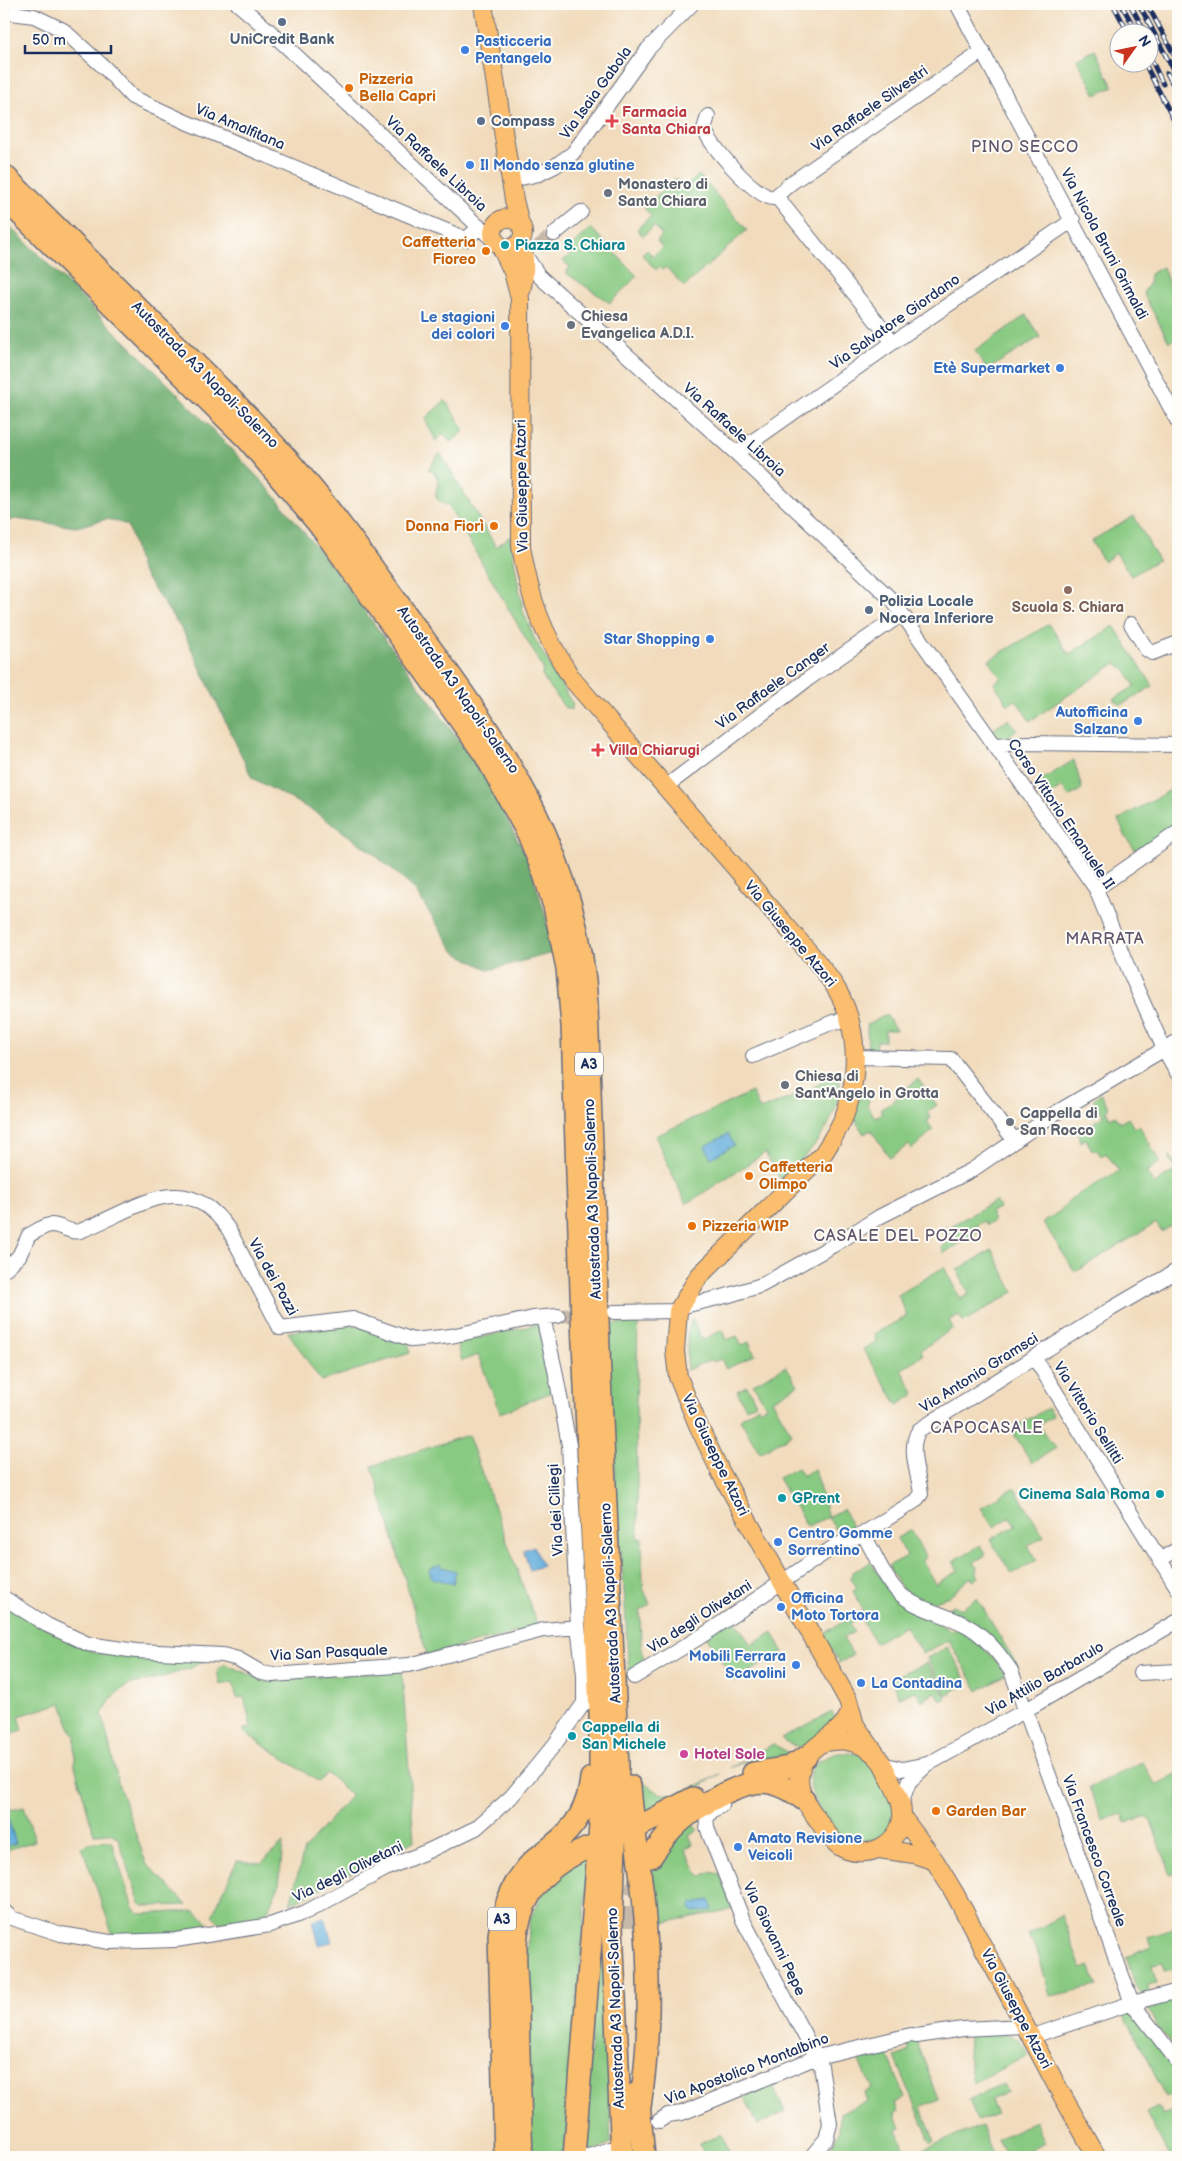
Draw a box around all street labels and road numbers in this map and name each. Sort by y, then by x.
street label: Via Isaia Gabola [556,43,636,143]
street label: Via Raffaele Silvestri [808,62,932,156]
street label: Via Amalfitana [192,100,288,154]
street label: Via Raffaele Libroia [381,112,491,216]
street label: Via Nicola Bruni Grimaldi [1056,165,1152,323]
street label: Via Salvatore Giordano [826,270,964,374]
street label: Autostrada A3 Napoli-Salerno [127,297,283,453]
street label: Via Raffaele Libroia [679,379,789,481]
street label: Via Giuseppe Atzori [511,419,533,553]
street label: Autostrada A3 Napoli-Salerno [393,602,523,778]
street label: Via Raffaele Canger [712,638,834,734]
street label: Corso Vittorio Emanuele II [1003,735,1119,893]
street label: Via Giuseppe Atzori [740,877,840,991]
road number: A3 [575,1052,603,1076]
street label: Autostrada A3 Napoli-Salerno [580,1098,606,1300]
street label: Via dei Pozzi [244,1235,302,1319]
street label: Via Antonio Gramsci [916,1329,1042,1417]
street label: Via Vittorio Sellitti [1049,1358,1127,1468]
street label: Via Giuseppe Atzori [677,1391,753,1519]
street label: Via dei Ciliegi [544,1463,568,1557]
street label: Autostrada A3 Napoli-Salerno [596,1502,626,1704]
street label: Via degli Olivetani [644,1576,756,1658]
street label: Via Attilio Barbarulo [983,1637,1107,1721]
street label: Via San Pasquale [270,1640,388,1666]
street label: Via Francesco Correale [1058,1772,1130,1930]
street label: Via degli Olivetani [290,1837,406,1907]
street label: Via Giovanni Pepe [738,1879,810,1999]
street label: Autostrada A3 Napoli-Salerno [603,1907,629,2109]
road number: A3 [488,1908,516,1930]
street label: Via Giuseppe Atzori [976,1946,1056,2072]
street label: Via Apostolico Montalbino [662,2029,832,2109]

